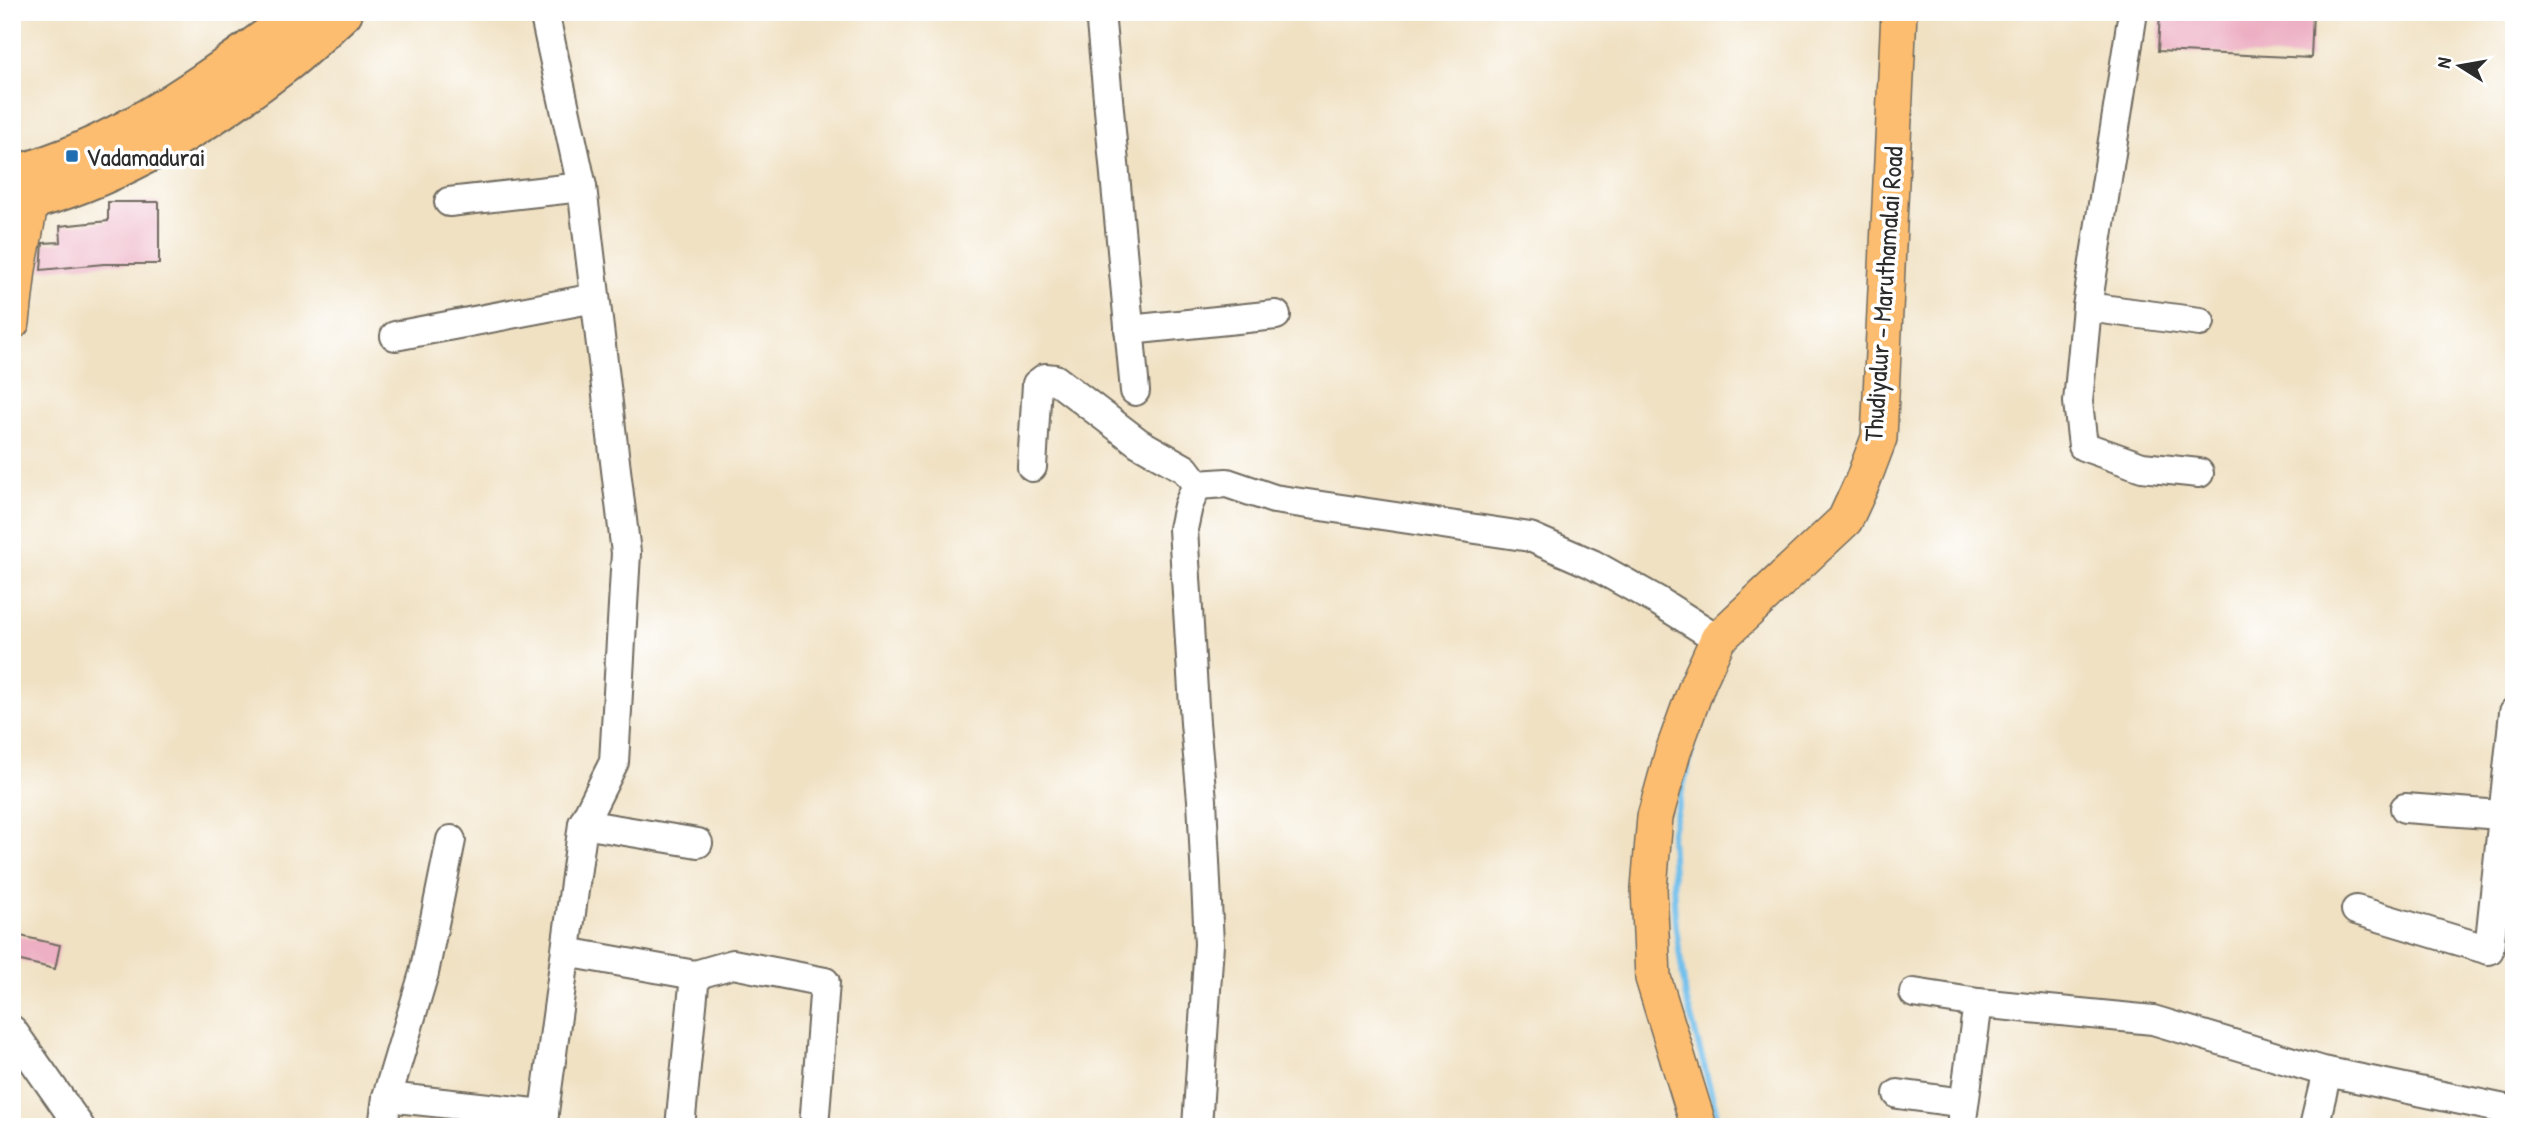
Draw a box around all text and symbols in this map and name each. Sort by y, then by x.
north arrow [2424,32,2494,102]
text: N [2430,55,2457,70]
place label: Vadamadurai [86,139,206,174]
street label: Thudiyalur - Maruthamalai Road [1855,145,1911,443]
marker: Vadamadurai [64,148,80,164]

